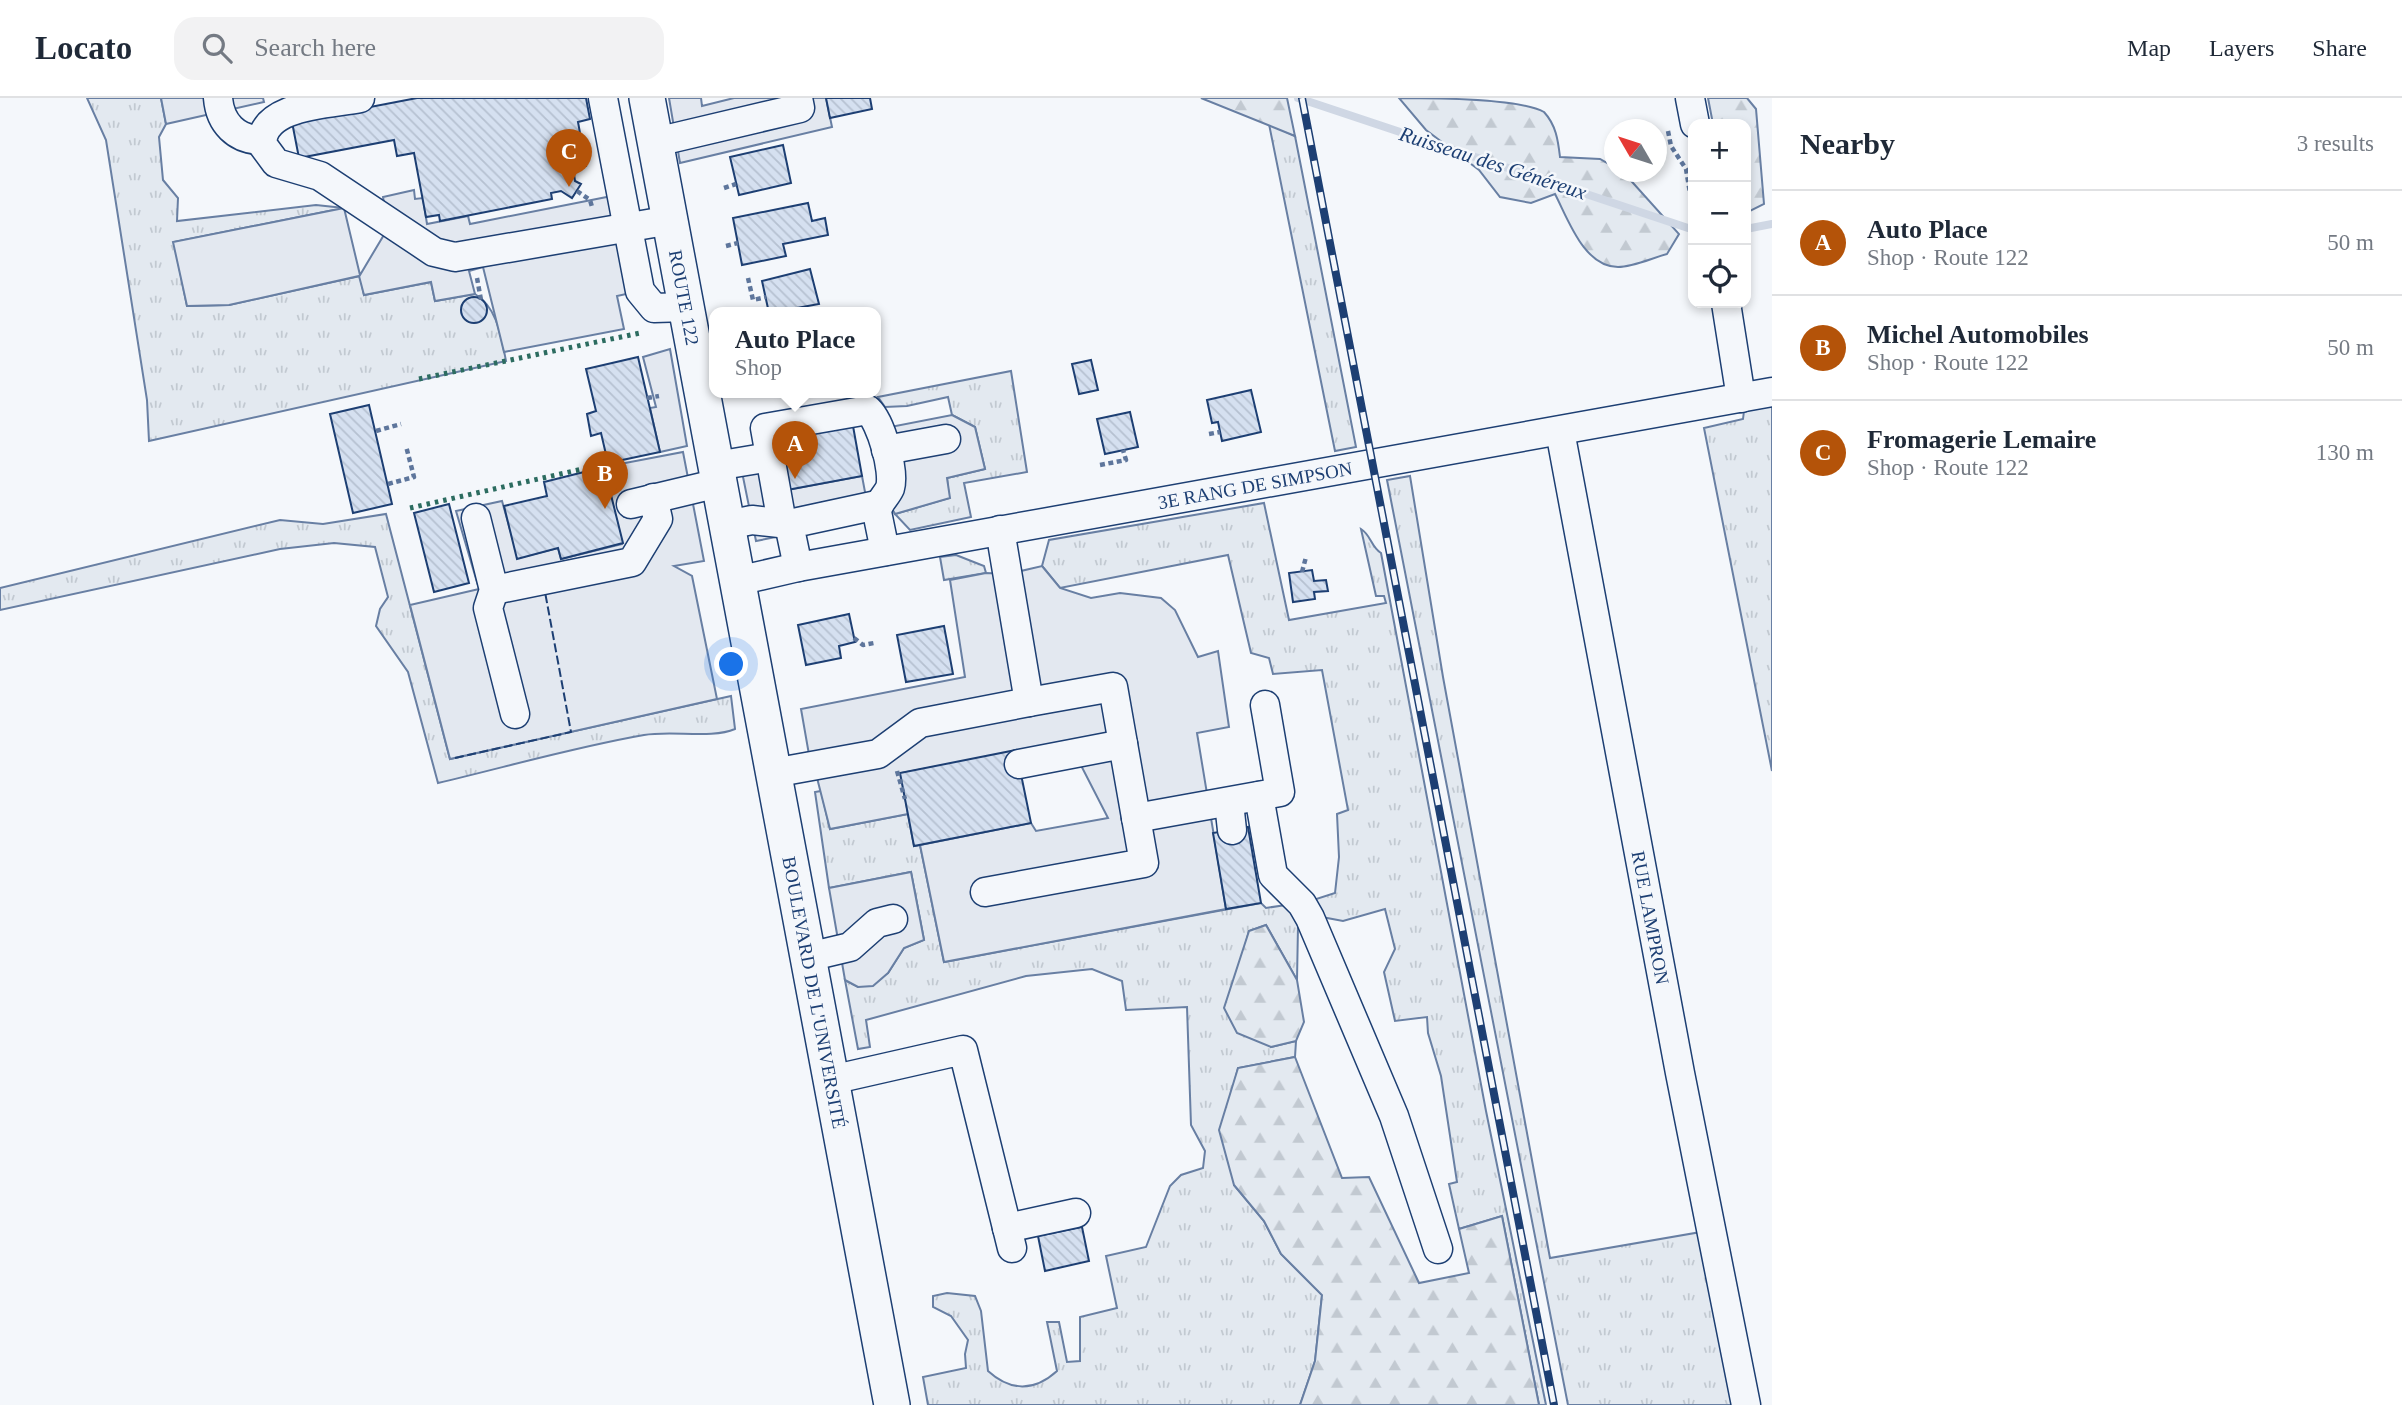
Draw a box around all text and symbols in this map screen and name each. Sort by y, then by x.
search box [174,17,664,80]
icon: search [198,29,236,67]
text: Locato [35,30,132,66]
text: Search here [254,33,376,62]
text: Map [2127,35,2171,61]
text: Layers [2209,35,2274,61]
text: Share [2312,35,2367,61]
north arrow [1604,119,1667,182]
map controls [1688,119,1751,308]
button: + [1688,119,1751,182]
water label: Ruisseau des Généreux [1396,121,1590,205]
text: Nearby [1800,127,1895,160]
pin: C [546,129,592,187]
text: 3 results [2297,131,2374,156]
button: − [1688,182,1751,245]
text: Auto Place [1867,215,1988,244]
text: A [1815,230,1831,255]
text: 50 m [2327,230,2374,255]
button: locate [1688,245,1751,308]
text: Shop · Route 122 [1867,245,2029,270]
street label: ROUTE 122 [665,248,704,347]
popup [709,307,881,398]
text: Michel Automobiles [1867,320,2089,349]
text: Auto Place [735,325,855,354]
text: B [1815,335,1831,360]
text: 50 m [2327,335,2374,360]
text: Shop · Route 122 [1867,350,2029,375]
text: Shop [735,355,782,380]
pin: A [772,421,818,479]
text: Fromagerie Lemaire [1867,425,2096,454]
text: C [1815,440,1831,465]
text: 130 m [2316,440,2374,465]
pin: B [582,451,628,509]
text: Shop · Route 122 [1867,455,2029,480]
street label: 3E RANG DE SIMPSON [1156,457,1354,513]
your location [714,647,748,681]
street label: RUE LAMPRON [1628,849,1674,986]
street label: BOULEVARD DE L'UNIVERSITÉ [779,855,850,1130]

